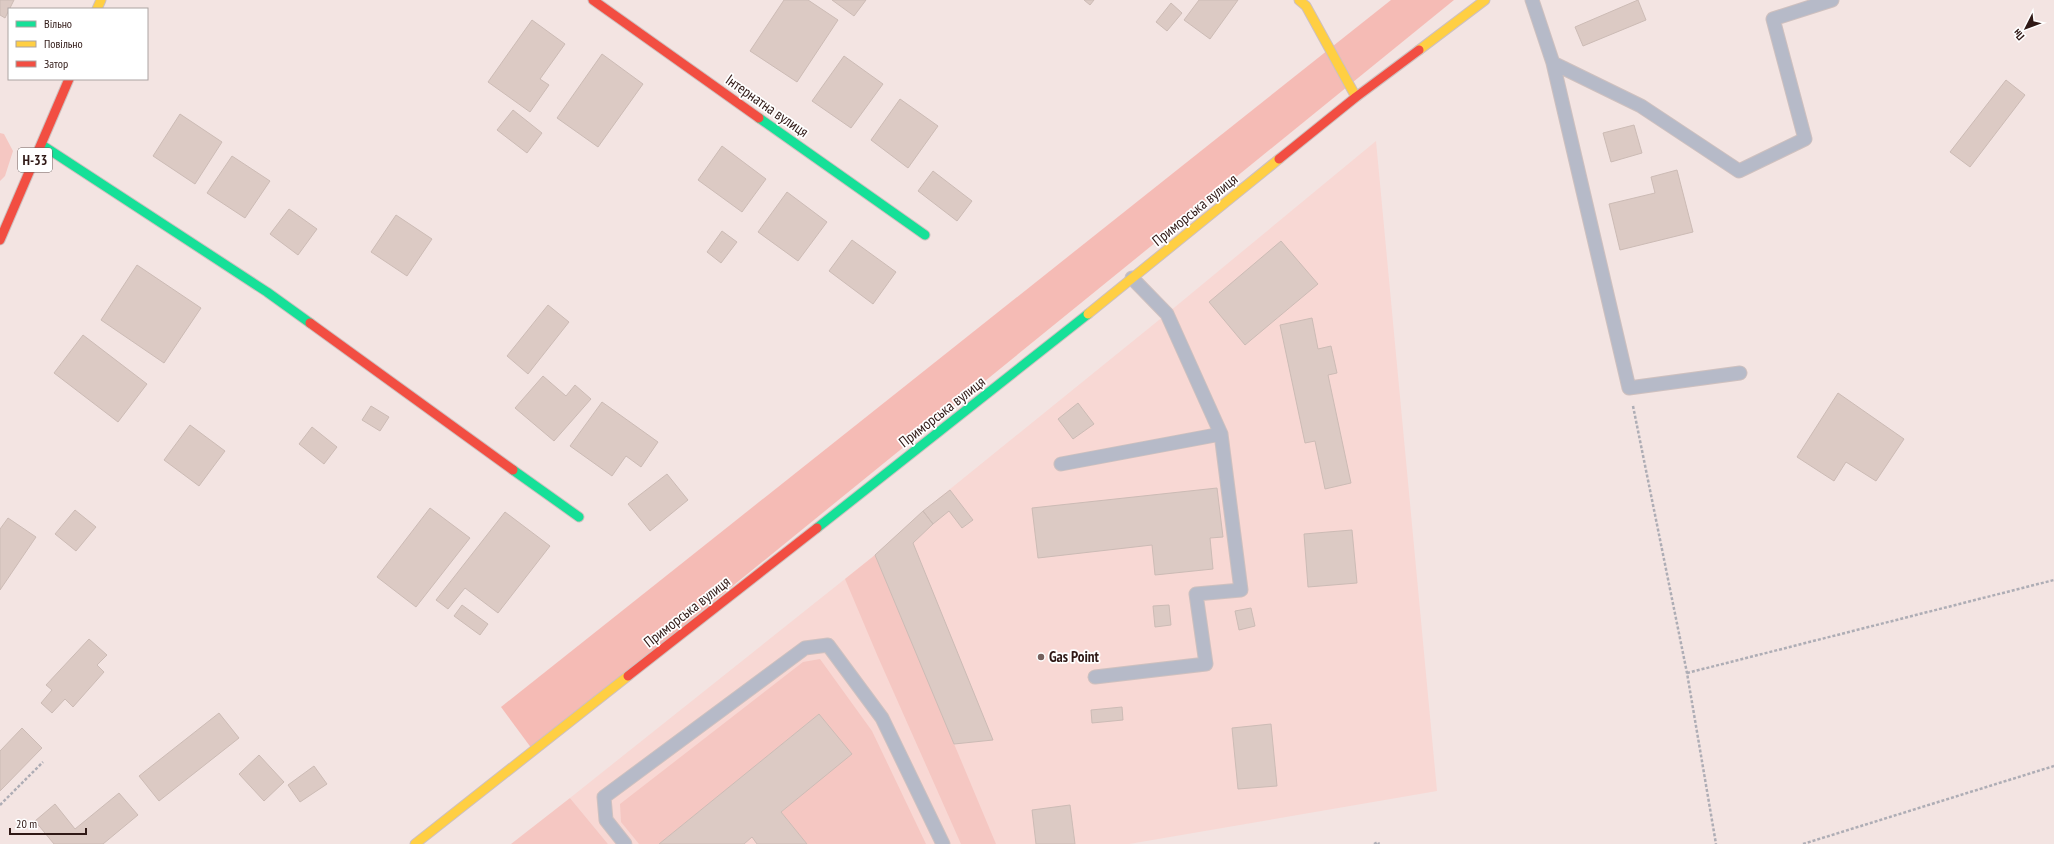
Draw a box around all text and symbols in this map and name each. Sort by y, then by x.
legend [8,8,148,80]
north arrow [2006,8,2046,48]
text: Вільно [44,16,72,31]
text: Пн [2010,26,2027,43]
text: Повільно [44,36,83,51]
text: Затор [44,56,68,71]
street label: Інтернатна вулиця [722,70,813,141]
road number: Н-33 [18,148,52,172]
street label: Приморська вулиця [1148,169,1241,250]
street label: Приморська вулиця [895,372,989,451]
street label: Приморська вулиця [640,572,734,651]
place label: Gas Point [1049,647,1100,666]
marker: Gas Point [1036,652,1046,662]
scale bar [10,810,86,836]
text: 20 m [16,816,37,831]

